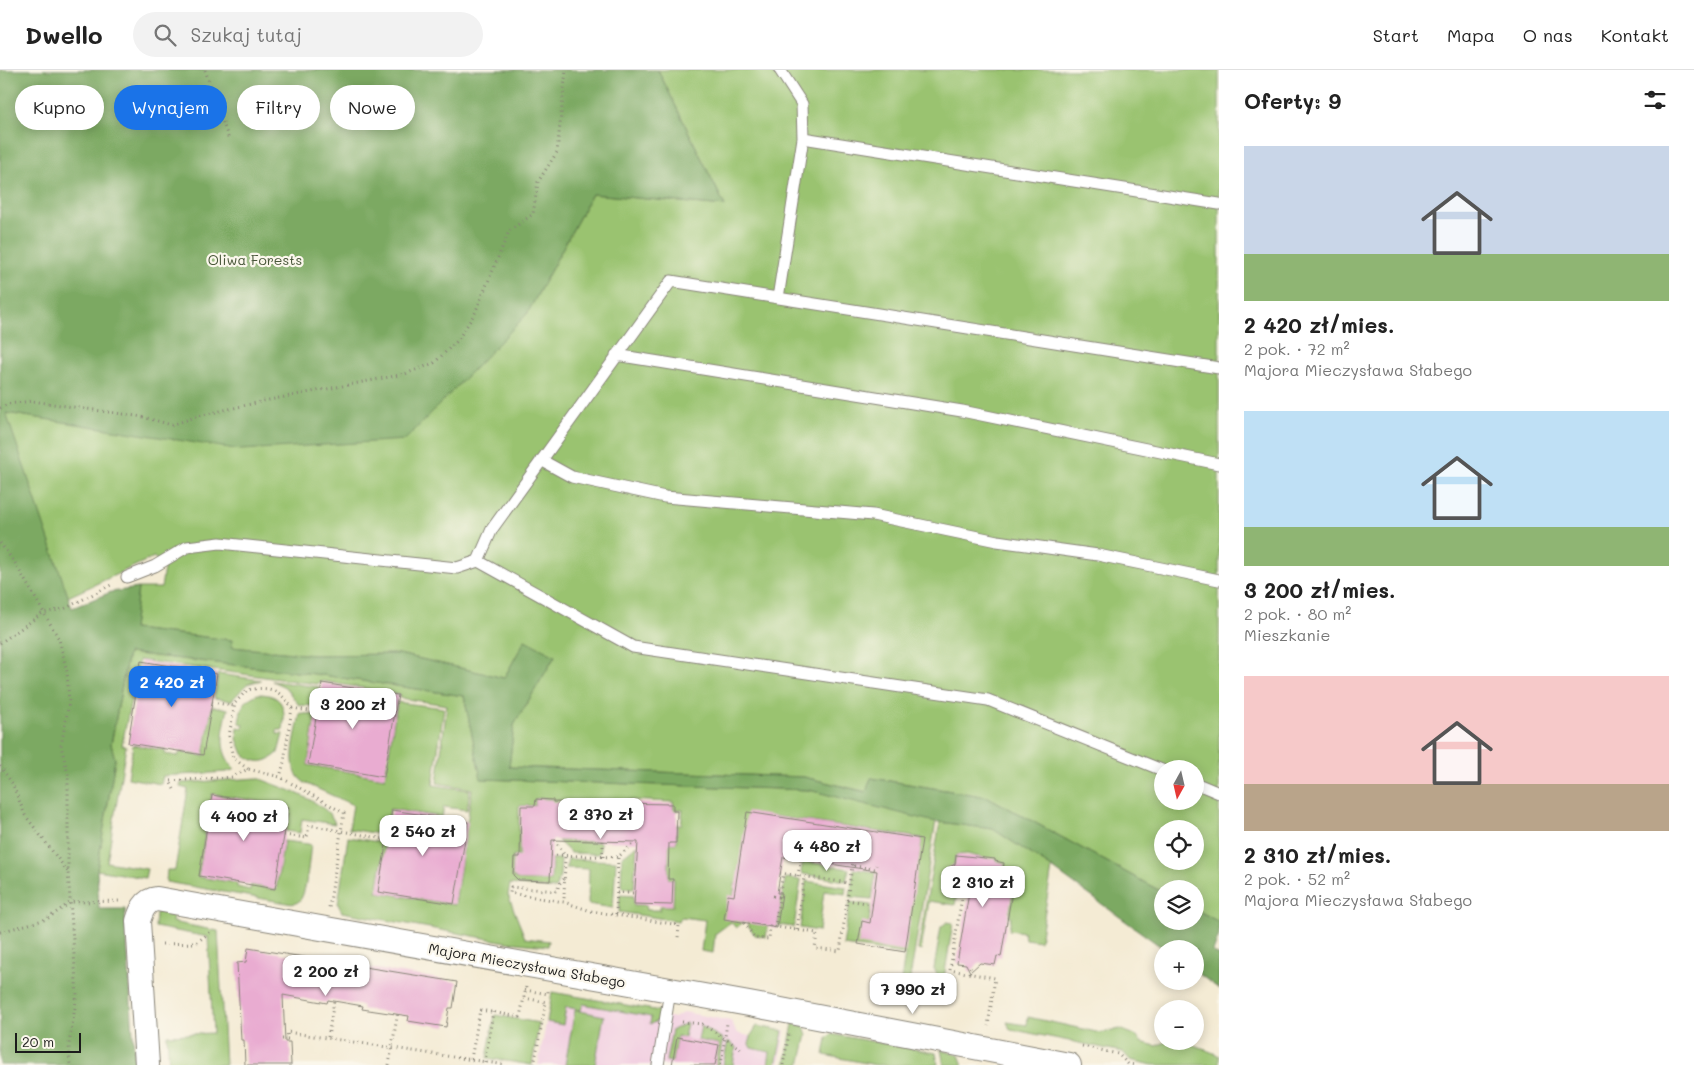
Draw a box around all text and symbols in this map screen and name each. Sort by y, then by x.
search box [133,12,483,57]
text: Dwello [25,19,103,50]
icon: search [151,21,179,49]
text: Szukaj tutaj [191,22,302,47]
text: Start [1373,23,1419,47]
text: Mapa [1447,23,1495,47]
text: O nas [1523,23,1573,47]
text: Kontakt [1601,23,1669,47]
chip: Kupno [15,85,104,130]
chip: Wynajem [114,85,227,130]
chip: Filtry [237,85,320,130]
chip: Nowe [330,85,415,130]
icon: filters [1641,86,1669,114]
text: Oferty: 9 [1244,87,1341,114]
icon: home [1412,178,1502,268]
park label: Oliwa Forests [208,250,302,269]
text: 2 420 zł/mies. [1244,311,1394,338]
text: 2 pok. · 72 m² [1244,338,1350,359]
text: Majora Mieczysława Słabego [1244,359,1472,380]
icon: home [1412,443,1502,533]
text: 3 200 zł/mies. [1244,576,1395,603]
text: 2 pok. · 80 m² [1244,603,1351,624]
text: Mieszkanie [1244,624,1330,645]
pin: 2 420 zł [120,666,224,708]
text: 2 420 zł [140,671,204,692]
pin: 3 200 zł [301,688,405,730]
text: 3 200 zł [320,693,386,714]
icon: home [1412,708,1502,798]
north arrow [1154,760,1204,810]
map controls [1154,760,1204,1050]
pin: 2 370 zł [549,798,653,840]
pin: 4 400 zł [192,800,296,842]
text: 2 370 zł [569,803,633,824]
text: 4 400 zł [210,805,278,826]
pin: 2 540 zł [371,814,475,857]
text: 2 540 zł [390,820,456,841]
button: locate [1154,820,1204,870]
pin: 4 480 zł [775,830,879,872]
text: 4 480 zł [794,835,860,856]
text: 2 310 zł/mies. [1244,841,1391,868]
pin: 2 310 zł [931,866,1035,908]
text: 2 pok. · 52 m² [1244,868,1350,889]
text: 2 310 zł [952,871,1014,892]
button: layers [1154,880,1204,930]
text: Majora Mieczysława Słabego [1244,889,1472,910]
street label: Majora Mieczysława Słabego [427,938,627,992]
button: + [1154,940,1204,990]
pin: 2 200 zł [274,954,378,997]
text: 2 200 zł [294,960,358,981]
pin: 7 990 zł [861,972,965,1015]
text: 7 990 zł [881,978,945,999]
button: − [1154,1000,1204,1050]
scale bar [15,1030,81,1053]
text: 20 m [22,1032,54,1051]

